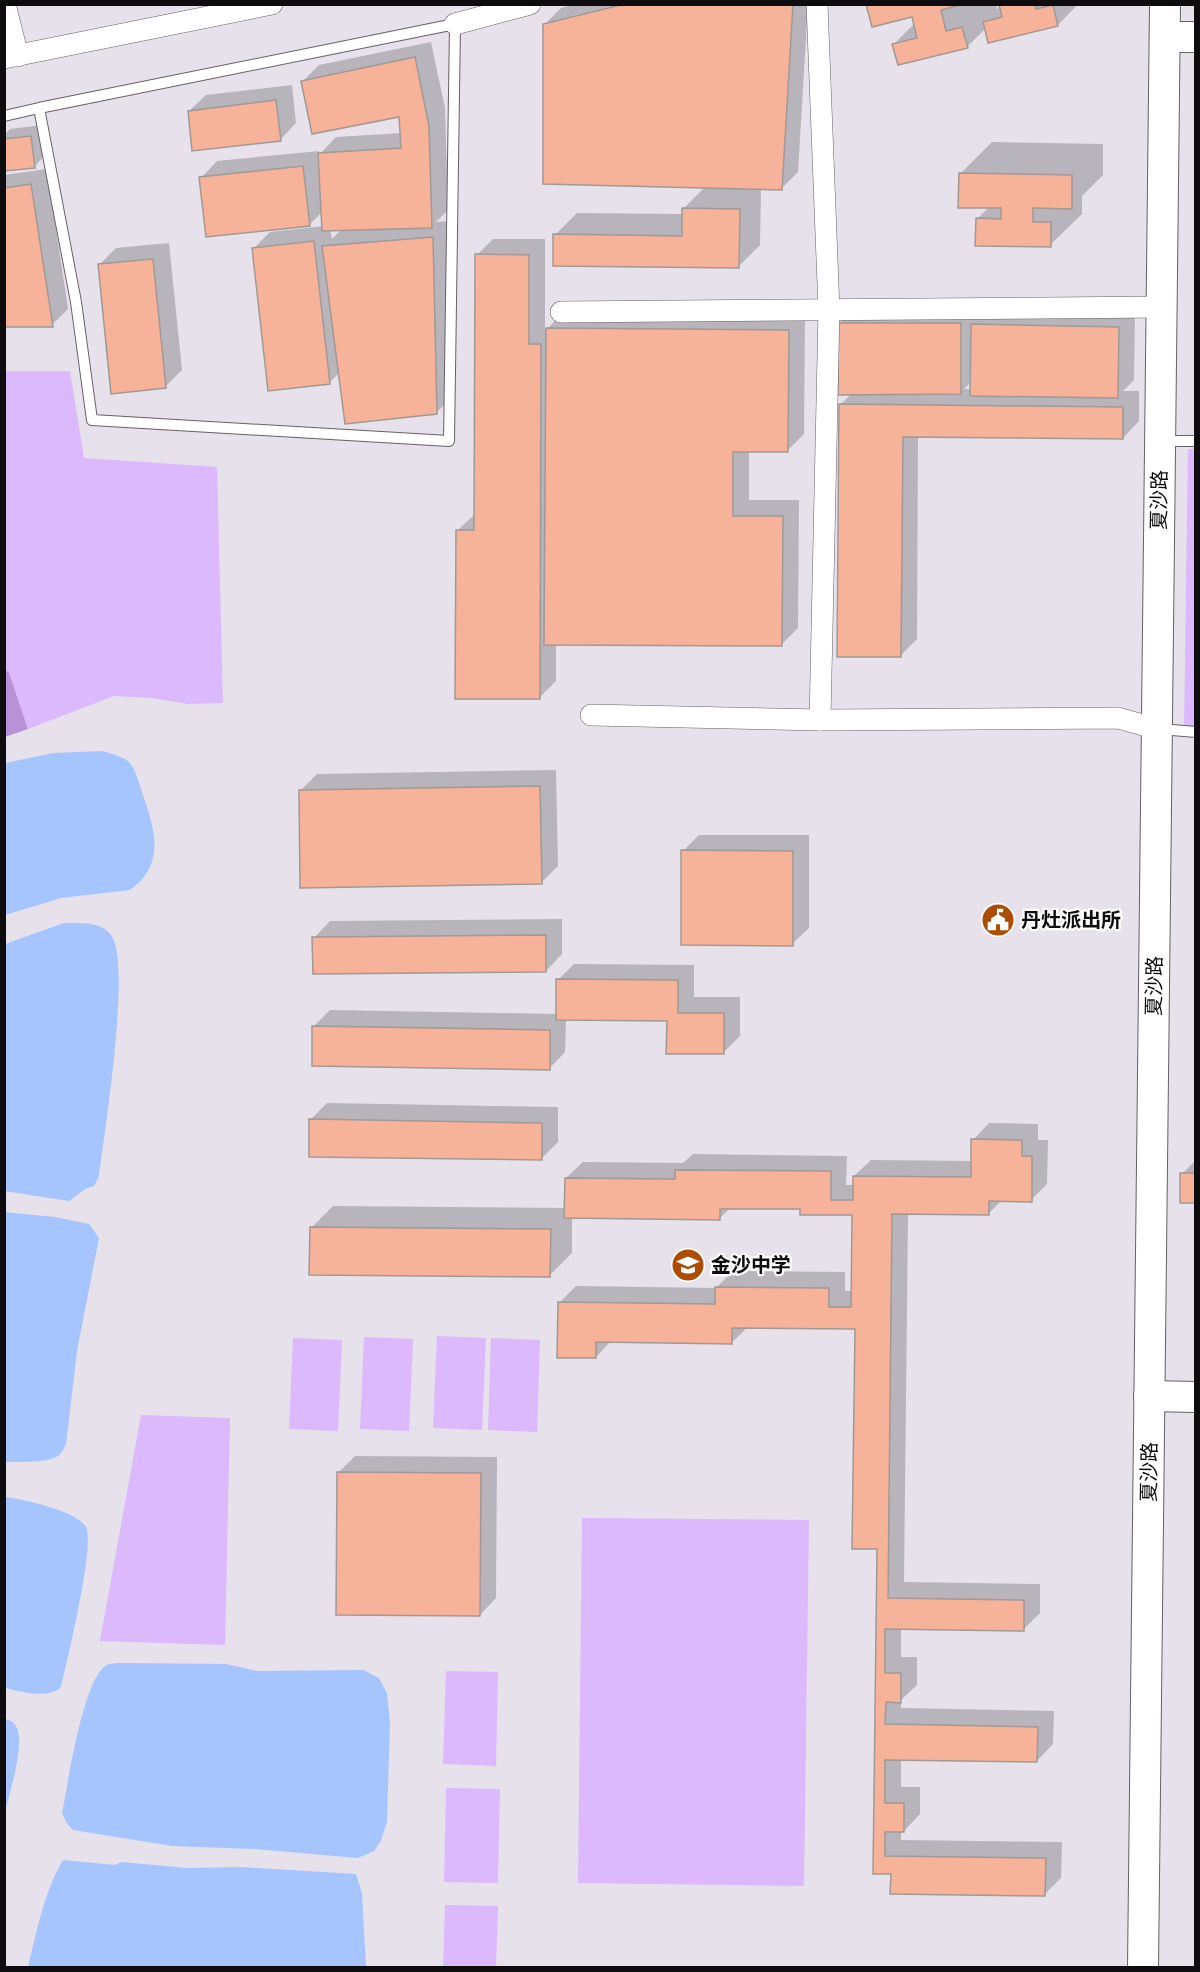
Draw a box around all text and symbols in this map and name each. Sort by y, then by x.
street label: 夏沙路 [1144,470,1173,530]
public building icon: 丹灶派出所 [980,902,1016,938]
place label: 丹灶派出所 [1021,906,1121,933]
street label: 夏沙路 [1139,956,1168,1016]
school or university icon: 金沙中学 [670,1247,706,1283]
place label: 金沙中学 [711,1251,791,1278]
street label: 夏沙路 [1134,1442,1163,1502]

